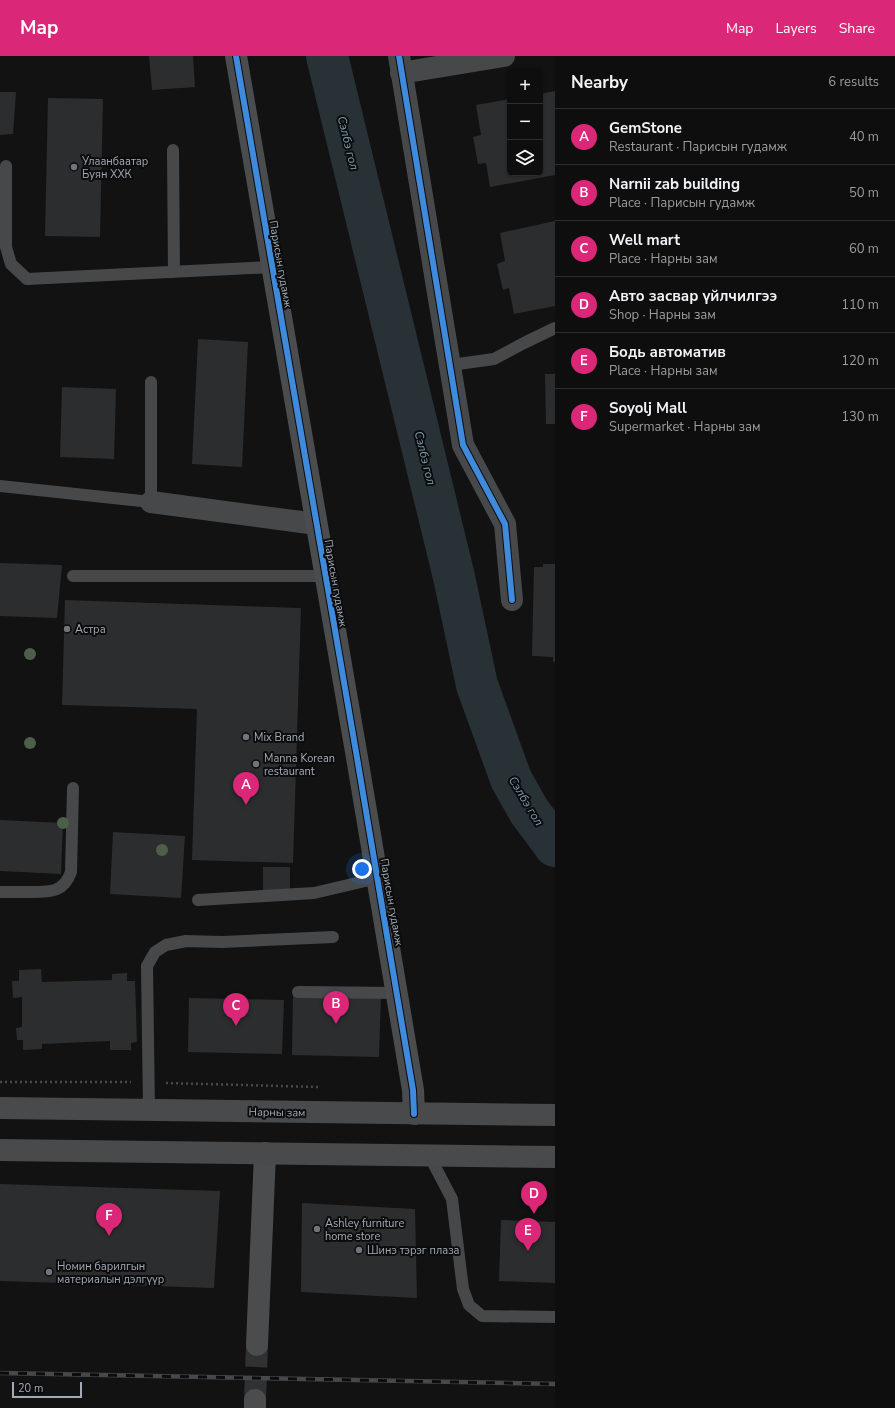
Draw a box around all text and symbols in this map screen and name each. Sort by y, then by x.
text: Map [20,15,58,41]
text: Map [726,19,753,38]
text: Layers [775,19,817,38]
text: Share [839,19,875,38]
map controls [507,68,543,176]
button: + [507,68,543,104]
text: Nearby [571,71,628,94]
text: 6 results [828,73,879,91]
button: − [507,104,543,140]
water label: Сэлбэ гол [334,114,362,172]
text: GemStone [609,118,682,138]
text: A [579,128,589,146]
text: 40 m [849,128,879,146]
text: Restaurant · Парисын гудамж [609,138,787,156]
button: layers [507,140,543,176]
place label: Улаанбаатар Буян ХХК [81,154,148,182]
marker: Улаанбаатар Буян ХХК [69,162,79,172]
text: Narnii zab building [609,174,740,194]
text: B [580,184,588,202]
text: 50 m [849,184,879,202]
text: Place · Парисын гудамж [609,194,755,212]
street label: Парисын гудамж [265,219,296,309]
text: Well mart [609,230,680,250]
text: C [580,240,588,258]
text: 60 m [849,240,879,258]
text: Place · Нарны зам [609,250,718,268]
text: Авто засвар үйлчилгээ [609,286,777,306]
text: D [579,296,589,314]
text: 110 m [841,296,879,314]
text: Shop · Нарны зам [609,306,716,324]
text: Бодь автоматив [609,342,726,362]
text: E [580,352,588,370]
text: 120 m [841,352,879,370]
text: Place · Нарны зам [609,362,718,380]
text: Soyolj Mall [609,398,687,418]
text: F [580,408,588,426]
text: 130 m [841,408,879,426]
text: Supermarket · Нарны зам [609,418,761,436]
water label: Сэлбэ гол [411,429,439,487]
street label: Парисын гудамж [320,538,351,628]
place label: Астра [75,622,106,637]
marker: Астра [62,624,72,634]
place label: Mix Brand [254,730,304,745]
marker: Mix Brand [241,732,251,742]
place label: Manna Korean restaurant [264,751,335,779]
marker: Manna Korean restaurant [251,759,261,769]
pin: A [233,772,259,805]
water label: Сэлбэ гол [505,773,547,829]
street label: Парисын гудамж [376,857,407,947]
your location [352,859,372,879]
pin: B [323,991,349,1024]
pin: C [223,993,249,1026]
street label: Нарны зам [248,1105,306,1120]
pin: D [521,1181,547,1214]
pin: F [96,1203,122,1236]
place label: Ashley furniture home store [325,1216,404,1244]
pin: E [515,1218,541,1251]
marker: Ashley furniture home store [312,1224,322,1234]
place label: Шинэ тэрэг плаза [367,1243,460,1258]
marker: Шинэ тэрэг плаза [354,1245,364,1255]
place label: Номин барилгын материалын дэлгүүр [57,1259,164,1287]
marker: Номин барилгын материалын дэлгүүр [44,1267,54,1277]
scale bar [12,1380,82,1399]
text: 20 m [18,1381,43,1396]

